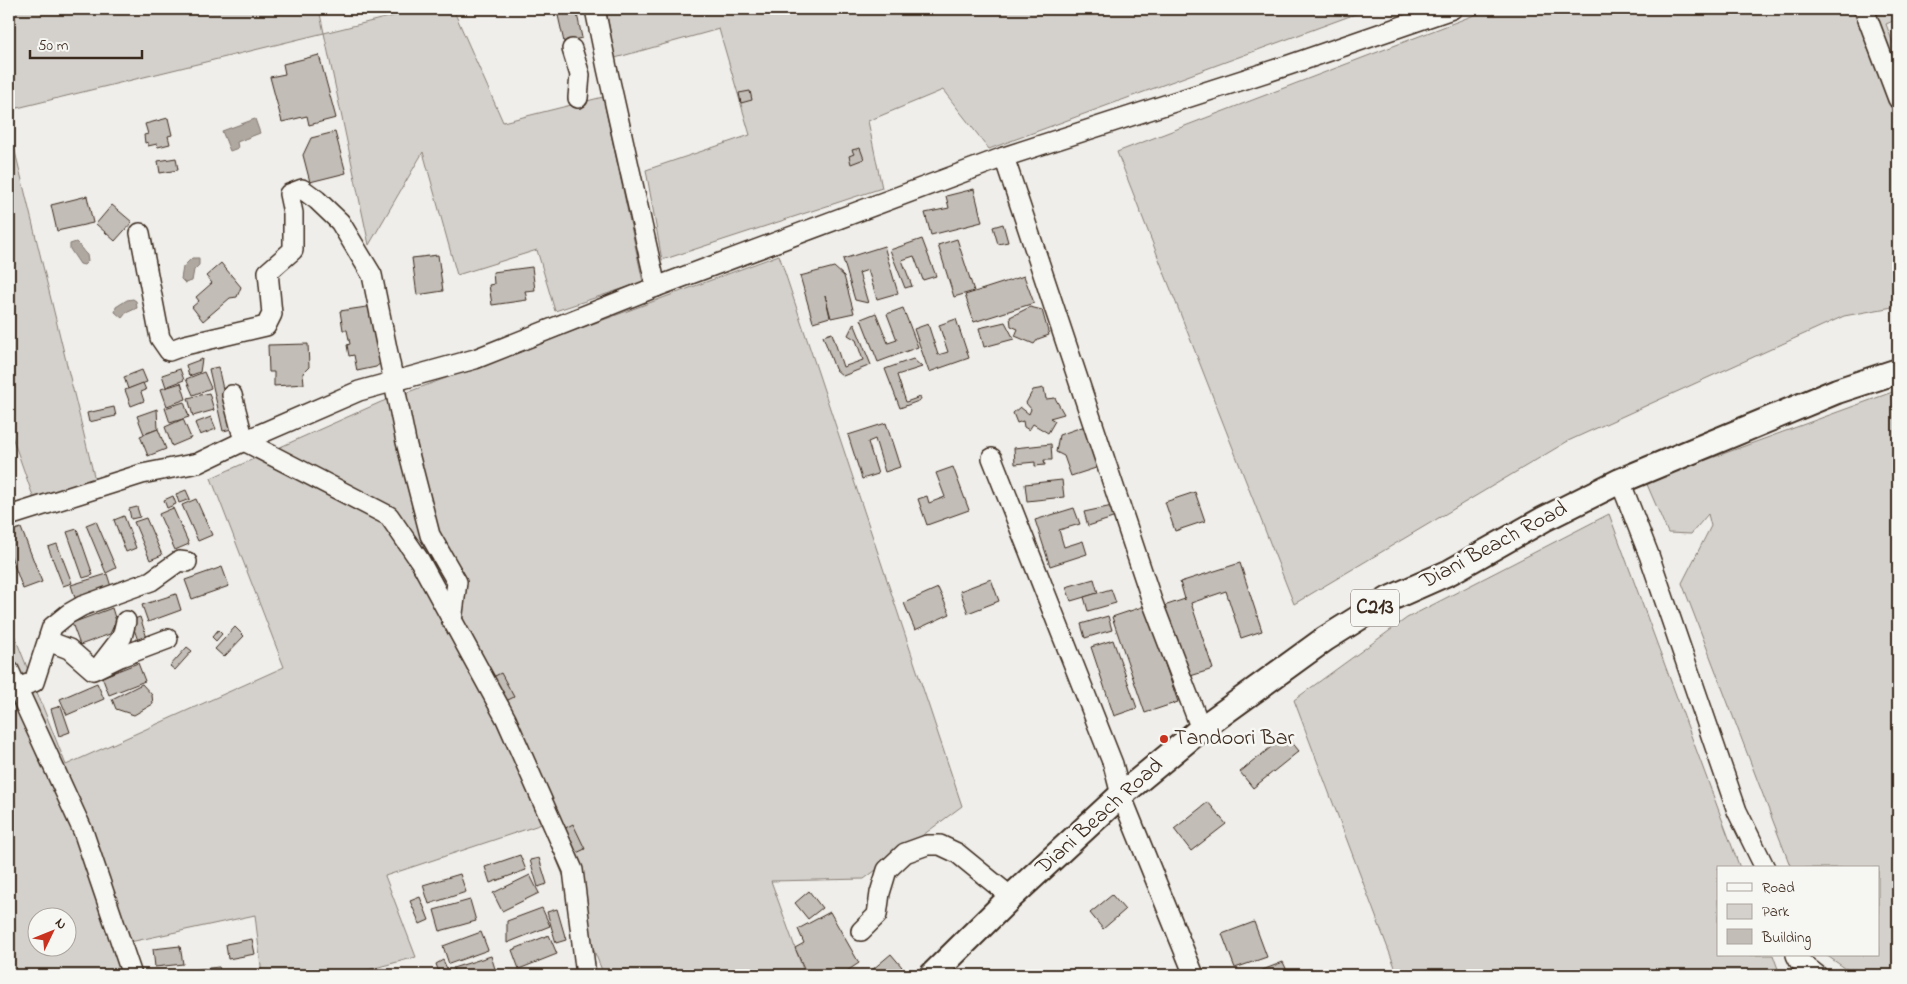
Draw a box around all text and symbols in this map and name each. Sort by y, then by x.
scale bar [30,28,142,60]
text: 50 m [38,35,69,57]
street label: Diani Beach Road [1414,494,1573,599]
road number: C213 [1351,590,1399,626]
place label: Tandoori Bar [1174,723,1295,755]
marker: Tandoori Bar [1158,733,1170,745]
street label: Diani Beach Road [1028,751,1171,884]
legend [1717,866,1880,956]
text: Road [1762,877,1795,899]
text: Park [1762,901,1790,923]
north arrow [28,906,78,956]
text: N [50,914,71,935]
text: Building [1761,927,1811,950]

